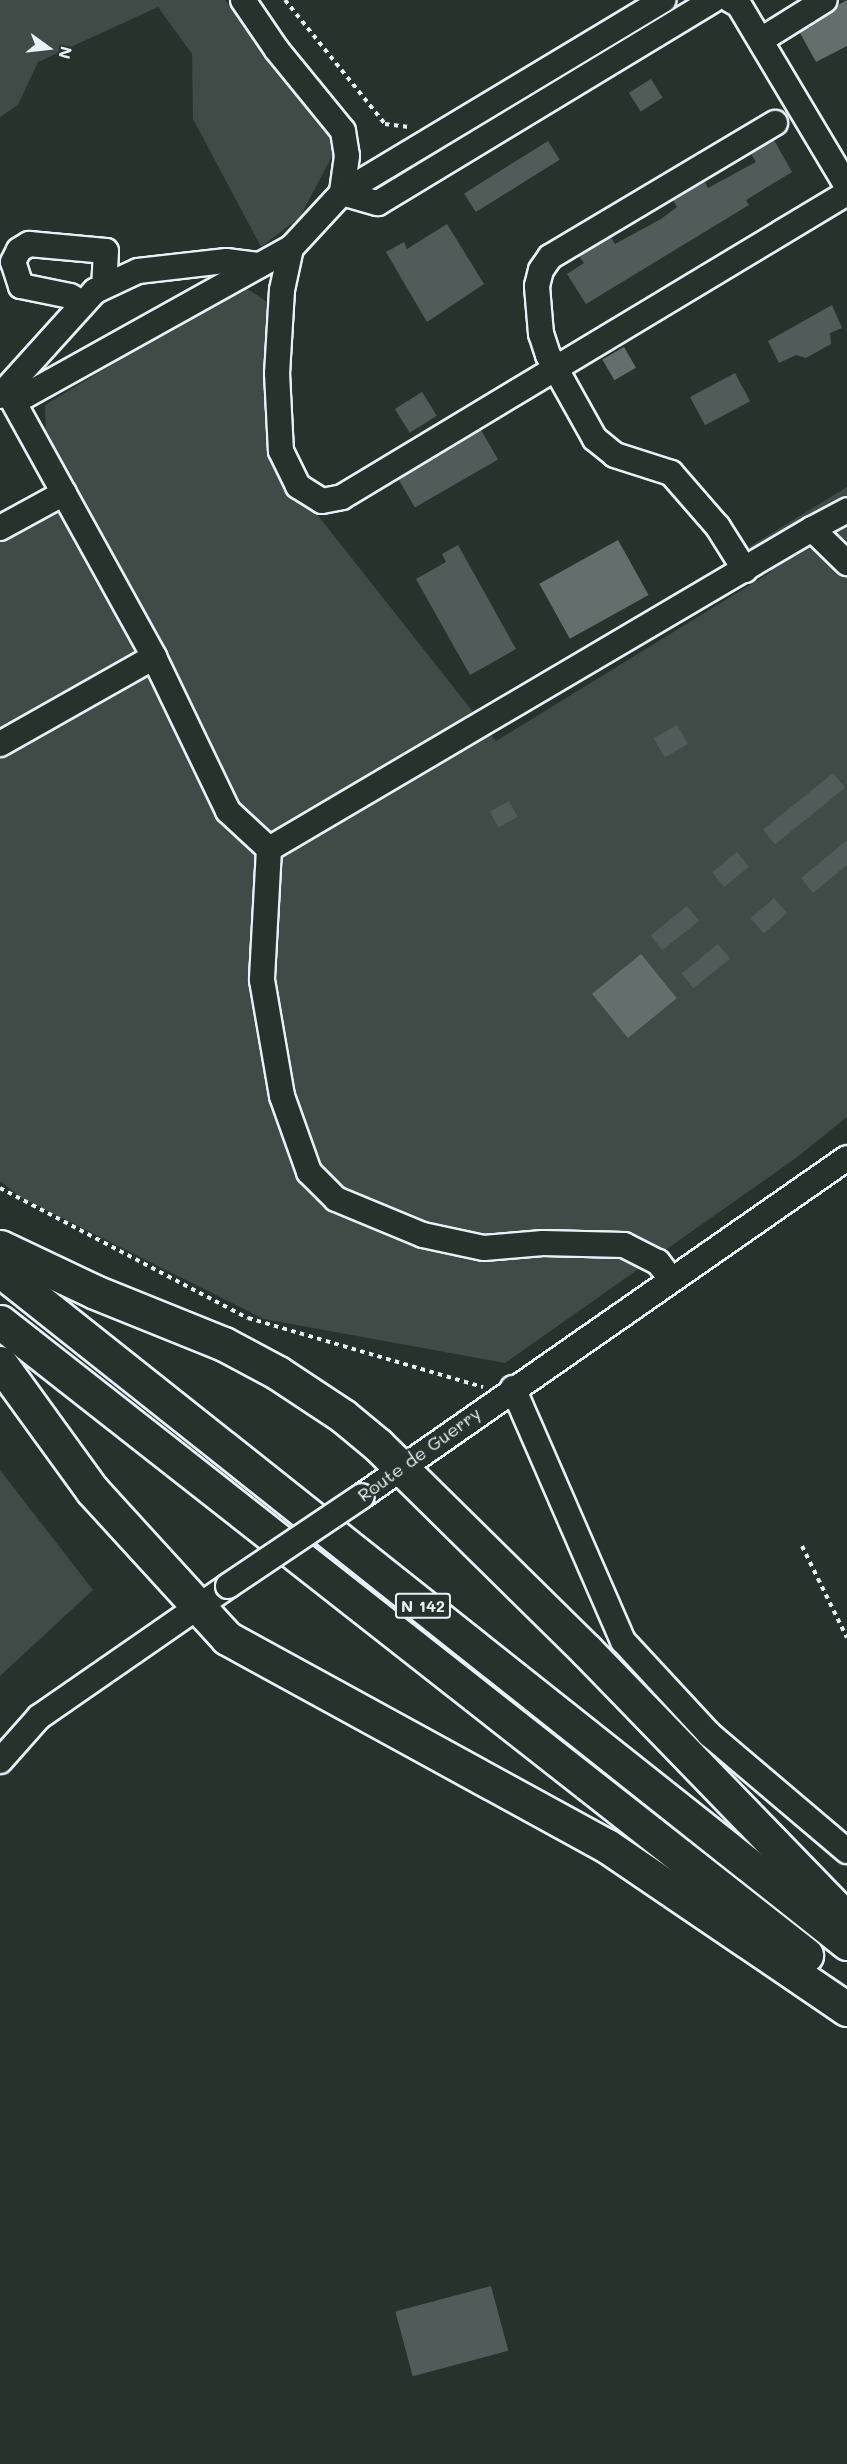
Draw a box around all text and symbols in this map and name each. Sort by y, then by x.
north arrow [18,18,78,78]
text: N [54,44,78,61]
street label: Route de Guerry [353,1402,485,1506]
road number: N 142 [394,1593,452,1619]

